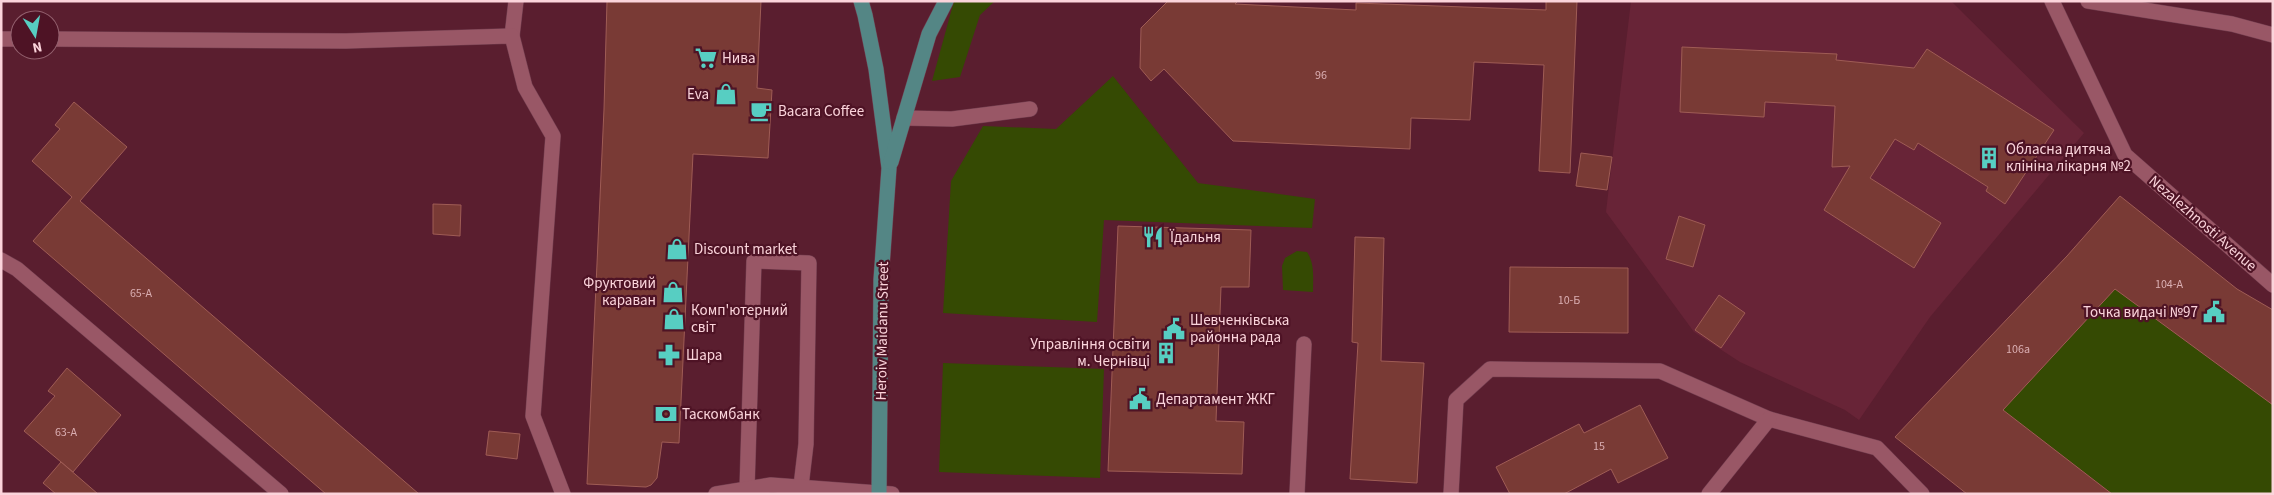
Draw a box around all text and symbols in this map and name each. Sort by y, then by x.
north arrow [10,10,60,60]
text: N [31,36,44,57]
supermarket icon: Нива [693,45,719,71]
place label: Нива [722,48,755,69]
house number: 96 [1315,67,1327,84]
shop icon: Eva [713,81,739,107]
place label: Eva [687,84,709,105]
cafe icon: Bacara Coffee [748,98,774,124]
place label: Bacara Coffee [778,101,864,122]
place label: Обласна дитяча клініна лікарня №2 [2006,139,2131,177]
building icon: Обласна дитяча клініна лікарня №2 [1976,145,2002,171]
street label: Nezalezhnosti Avenue [2144,171,2261,276]
restaurant icon: Їдальня [1140,224,1166,250]
place label: Їдальня [1169,227,1221,248]
shop icon: Discount market [664,236,690,262]
place label: Discount market [694,239,797,260]
street label: Heroiv Maidanu Street [871,261,894,401]
place label: Фруктовий караван [583,273,656,311]
house number: 104-А [2155,276,2184,293]
shop icon: Фруктовий караван [660,279,686,305]
house number: 65-А [130,285,153,302]
house number: 10-Б [1558,292,1580,309]
public building icon: Точка видачі №97 [2201,299,2227,325]
place label: Комп'ютерний світ [691,300,788,338]
place label: Точка видачі №97 [2083,302,2198,323]
shop icon: Комп'ютерний світ [661,306,687,332]
place label: Шевченківська районна рада [1190,310,1289,348]
public building icon: Шевченківська районна рада [1161,316,1187,342]
place label: Управління освіти м. Чернівці [1030,334,1150,372]
building icon: Управління освіти м. Чернівці [1153,340,1179,366]
house number: 106а [2006,341,2030,358]
pharmacy icon: Шара [656,342,682,368]
place label: Шара [686,345,722,366]
public building icon: Департамент ЖКГ [1127,386,1153,412]
place label: Департамент ЖКГ [1156,389,1276,410]
bank icon: Таскомбанк [653,401,679,427]
place label: Таскомбанк [682,404,760,425]
house number: 63-А [55,424,78,441]
house number: 15 [1593,438,1605,455]

